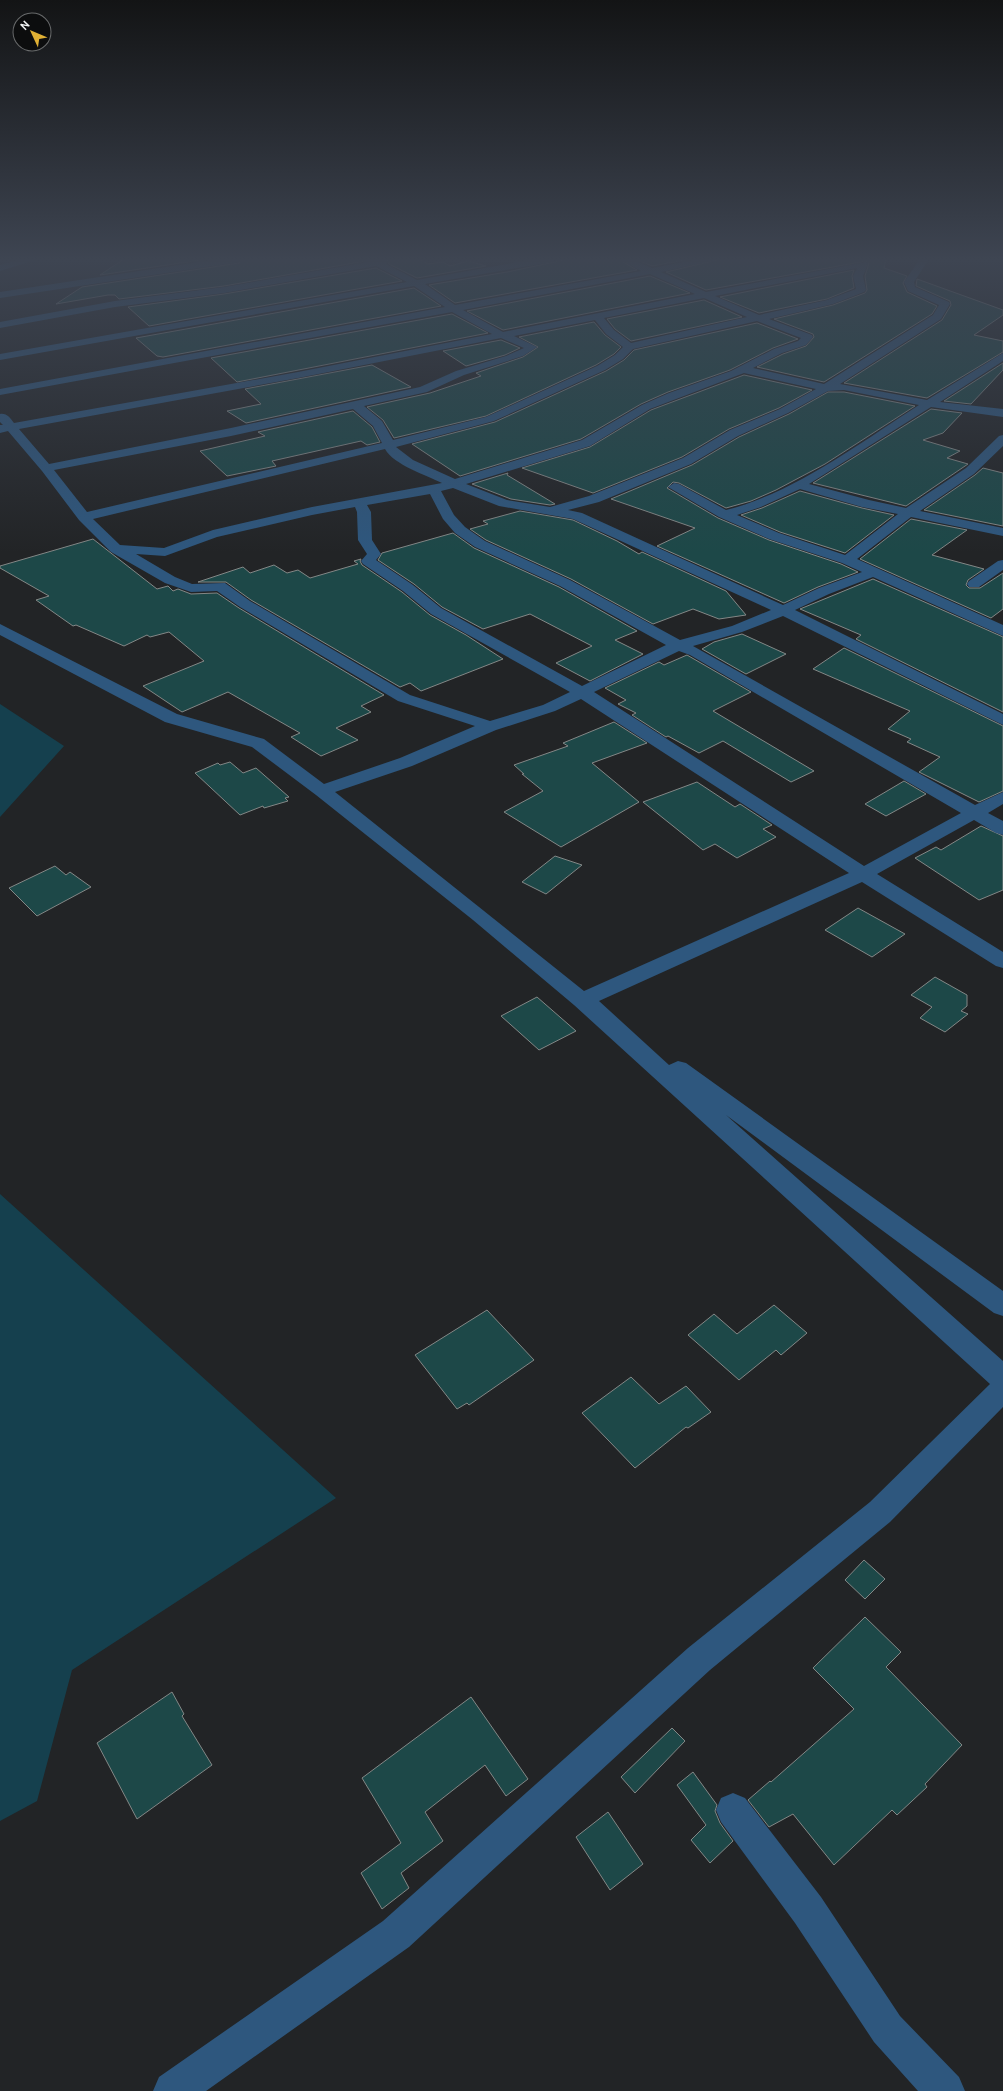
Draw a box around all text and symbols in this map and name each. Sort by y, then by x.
north arrow [12,12,52,52]
text: N [17,17,33,33]

